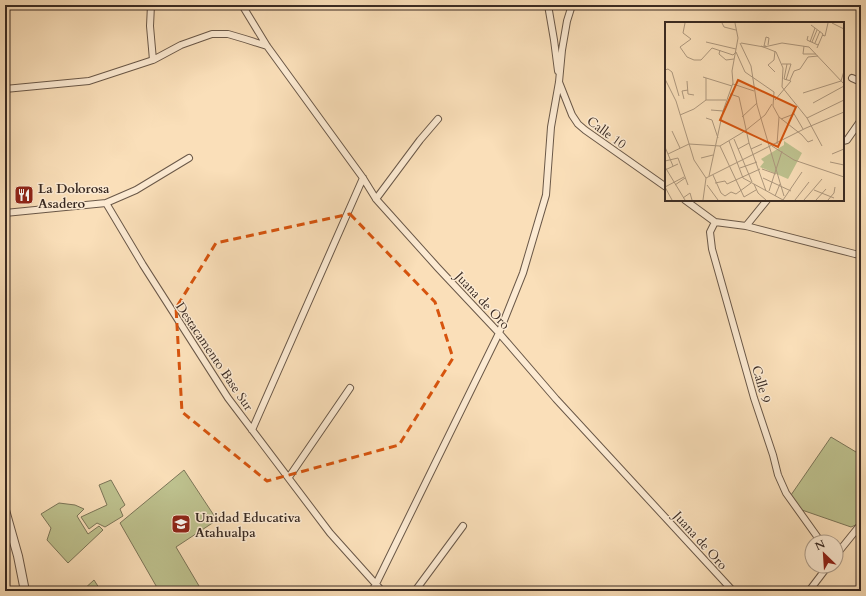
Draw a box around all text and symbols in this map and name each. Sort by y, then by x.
inset map [665,22,844,201]
street label: Calle 10 [583,112,630,153]
place label: La Dolorosa Asadero [38,180,110,213]
restaurant icon: La Dolorosa Asadero [13,184,35,206]
street label: Juana de Oro [449,266,514,334]
street label: Destacamento Base Sur [171,299,257,415]
street label: Calle 9 [747,363,775,405]
street label: Juana de Oro [668,506,731,574]
place label: Unidad Educativa Atahualpa [195,509,301,542]
school or university icon: Unidad Educativa Atahualpa [170,513,192,535]
north arrow [804,534,844,574]
text: N [812,536,828,554]

